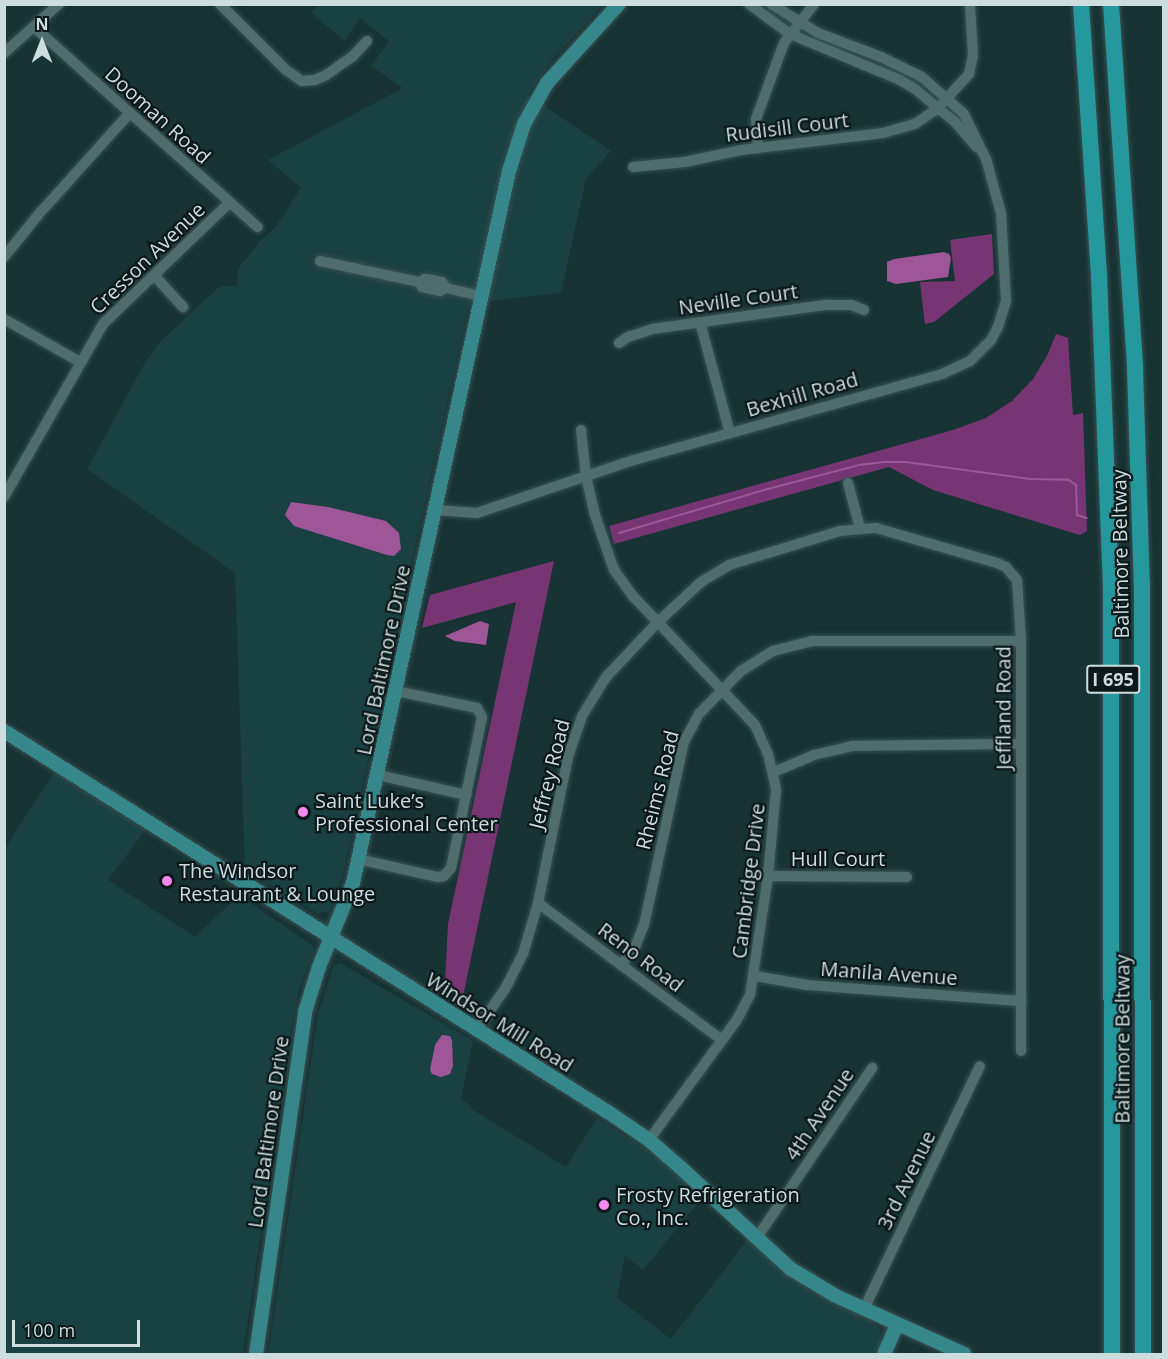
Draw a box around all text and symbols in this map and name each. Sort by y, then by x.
north arrow [12,12,72,72]
text: N [35,13,49,35]
street label: Dooman Road [100,61,216,169]
street label: Rudisill Court [724,108,850,146]
street label: Cresson Avenue [85,197,209,319]
street label: Neville Court [677,279,799,319]
street label: Bexhill Road [743,367,861,421]
street label: Baltimore Beltway [1107,469,1133,639]
street label: Lord Baltimore Drive [351,563,415,757]
street label: Jeffland Road [991,646,1015,770]
road number: I 695 [1086,664,1140,694]
street label: Jeffrey Road [524,717,574,831]
street label: Rheims Road [631,728,683,852]
place label: Saint Luke’s Professional Center [315,789,498,836]
street label: Cambridge Drive [727,802,769,960]
marker: Saint Luke’s Professional Center [296,805,310,819]
street label: Hull Court [791,846,885,870]
place label: The Windsor Restaurant & Lounge [179,858,375,905]
marker: The Windsor Restaurant & Lounge [160,874,174,888]
street label: Reno Road [594,917,688,997]
street label: Baltimore Beltway [1110,954,1134,1124]
street label: Manila Avenue [820,956,958,990]
street label: Windsor Mill Road [422,967,578,1077]
street label: Lord Baltimore Drive [243,1035,293,1229]
street label: 4th Avenue [780,1063,858,1165]
street label: 3rd Avenue [872,1127,940,1233]
place label: Frosty Refrigeration Co., Inc. [616,1182,800,1229]
marker: Frosty Refrigeration Co., Inc. [597,1198,611,1212]
scale bar [15,1308,142,1346]
text: 100 m [23,1318,75,1342]

